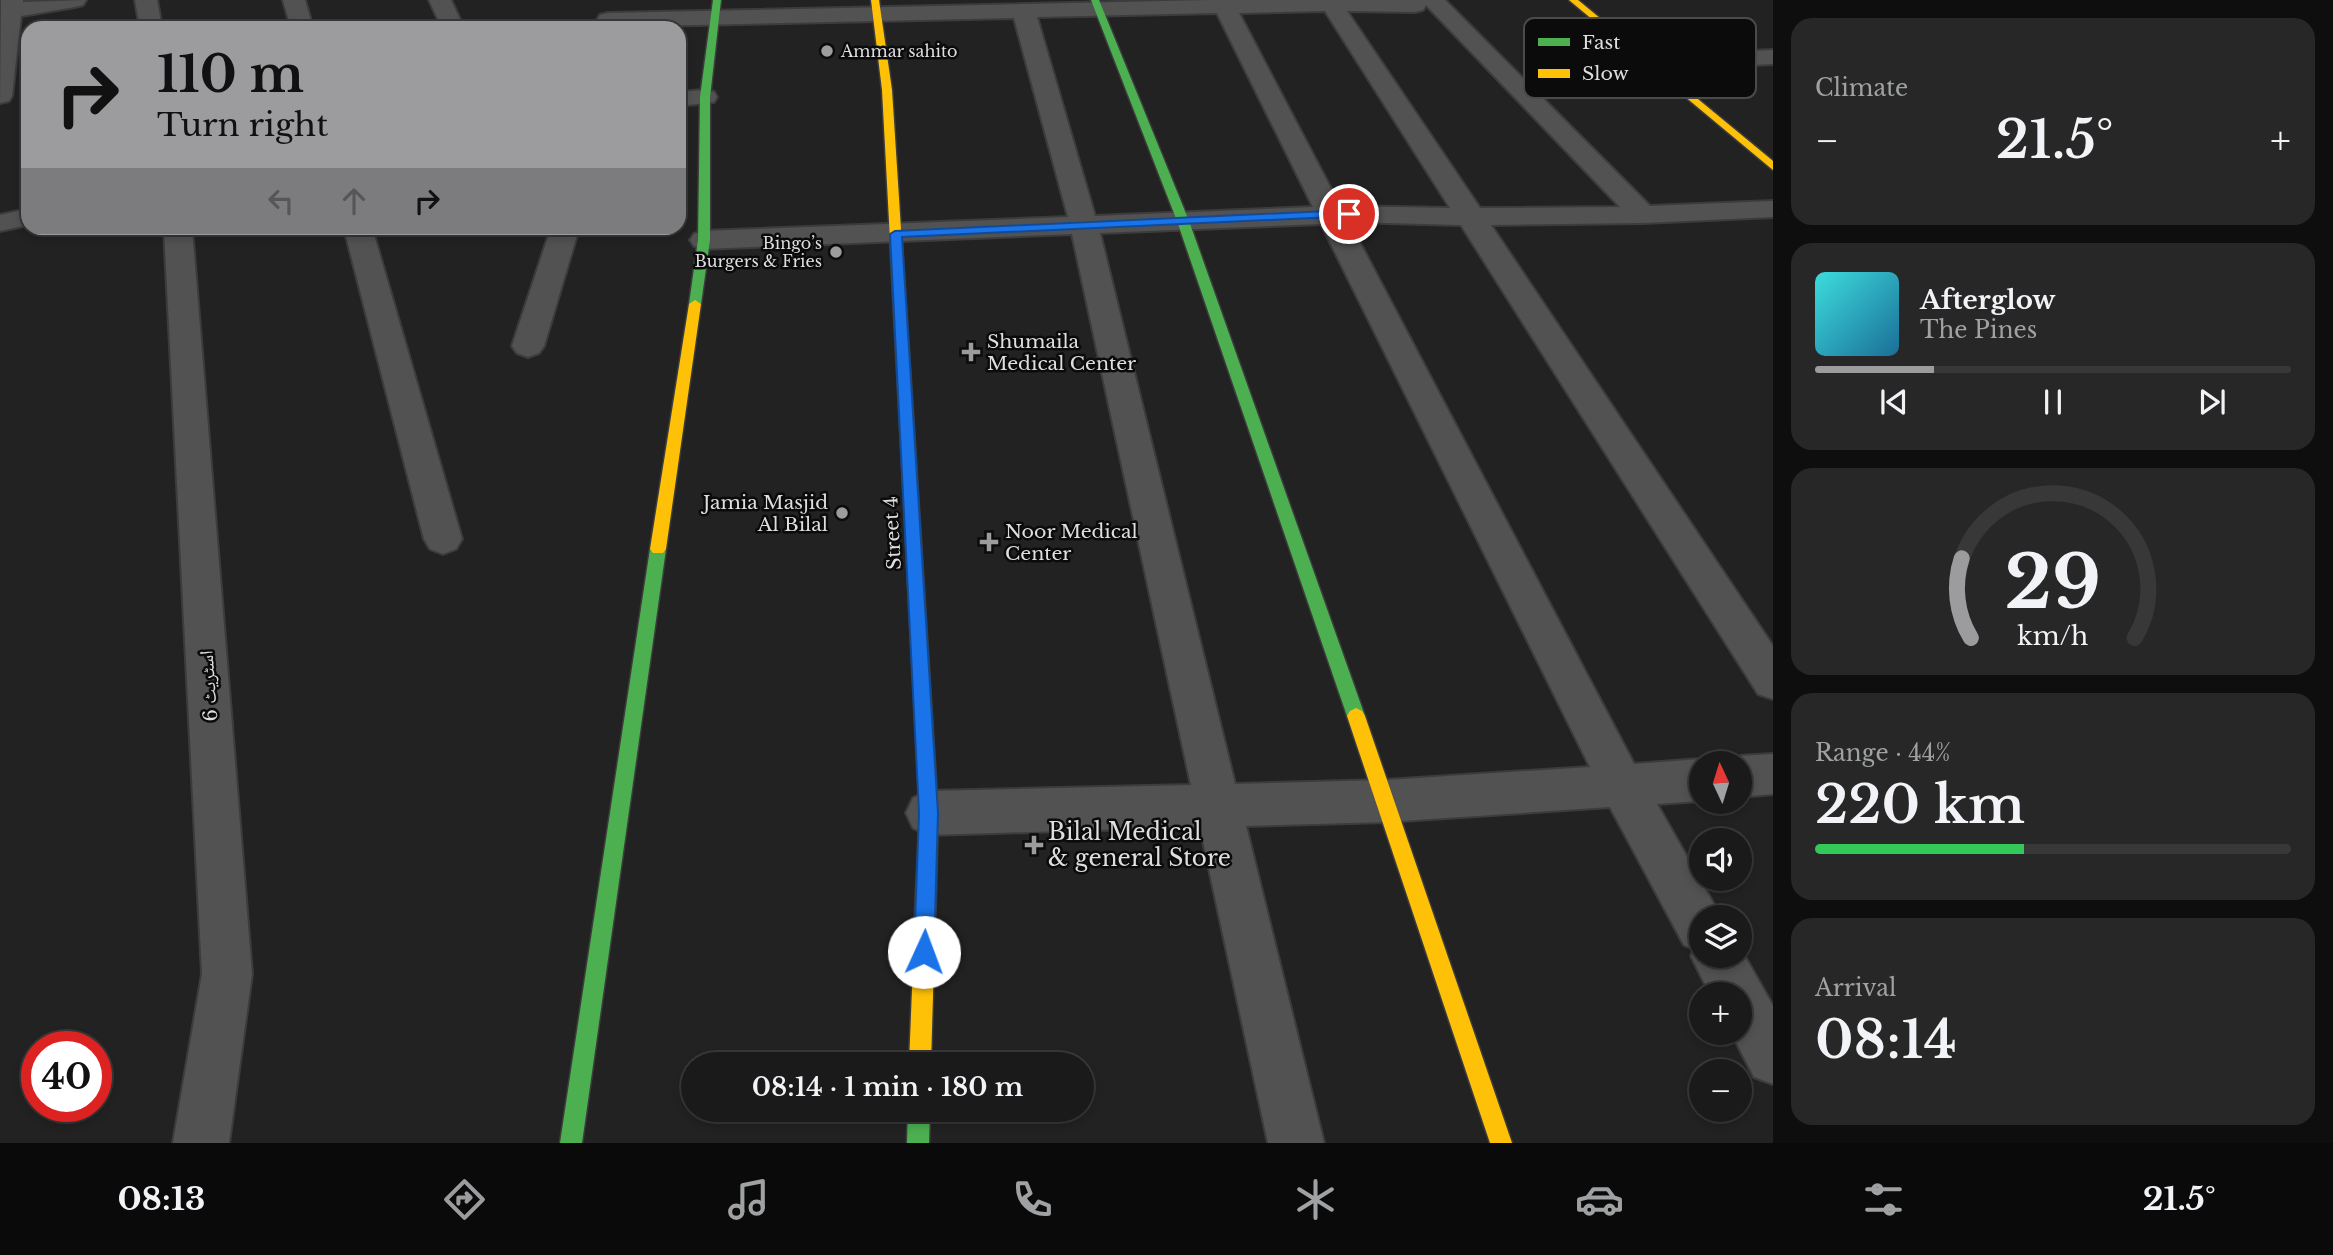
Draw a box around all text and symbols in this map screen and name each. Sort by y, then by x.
legend [1524,18,1756,98]
text: Fast [1582,31,1621,54]
place label: Ammar sahito [840,41,957,61]
marker: Ammar sahito [819,43,835,59]
text: 110 m [157,44,304,105]
icon: right [42,49,133,140]
text: Slow [1582,62,1629,85]
text: Climate [1815,74,1908,102]
text: Turn right [157,105,328,145]
text: 21.5° [1996,108,2113,172]
text: − [1815,117,1839,164]
text: + [2270,117,2291,164]
icon: left [262,182,300,220]
icon: ahead [335,182,373,220]
icon: right [408,182,446,220]
pin [1319,184,1379,244]
icon: arrive [1330,195,1368,233]
place label: Bingo’s Burgers & Fries [695,233,822,271]
marker: Bingo’s Burgers & Fries [828,244,844,260]
text: Afterglow [1920,284,2056,316]
text: The Pines [1920,316,2037,344]
place label: Shumaila Medical Center [987,330,1136,375]
marker: Shumaila Medical Center [961,342,981,362]
icon: previous [1875,383,1913,421]
icon: pause [2034,383,2072,421]
icon: next [2193,383,2231,421]
place label: Jamia Masjid Al Bilal [700,491,828,536]
street label: Street 4 [879,496,906,570]
marker: Jamia Masjid Al Bilal [834,505,850,521]
place label: Noor Medical Center [1005,520,1138,565]
marker: Noor Medical Center [979,532,999,552]
text: 29 [2005,537,2101,628]
text: km/h [2018,620,2088,651]
street label: اسٹریٹ 6 [195,650,222,722]
text: Range · 44% [1815,739,1951,767]
north arrow [1689,751,1752,814]
map controls [1689,751,1752,1122]
text: 220 km [1815,773,2025,837]
place label: Bilal Medical & general Store [1048,818,1231,872]
button: sound [1689,828,1752,891]
marker: Bilal Medical & general Store [1026,837,1042,853]
button: layers [1689,905,1752,968]
position arrow [887,915,961,989]
text: Arrival [1815,974,1896,1002]
button: + [1689,982,1752,1045]
text: 08:14 [1815,1008,1957,1072]
speed limit sign: 40 [21,1031,112,1122]
button: − [1689,1059,1752,1122]
text: 08:14 · 1 min · 180 m [752,1071,1023,1103]
icon: directions [440,1175,489,1224]
icon: music [724,1175,773,1224]
icon: phone [1008,1175,1057,1224]
icon: climate [1291,1175,1340,1224]
icon: car [1575,1175,1624,1224]
icon: filters [1859,1175,1908,1224]
text: 08:13 [117,1179,205,1219]
text: 21.5° [2143,1179,2216,1219]

